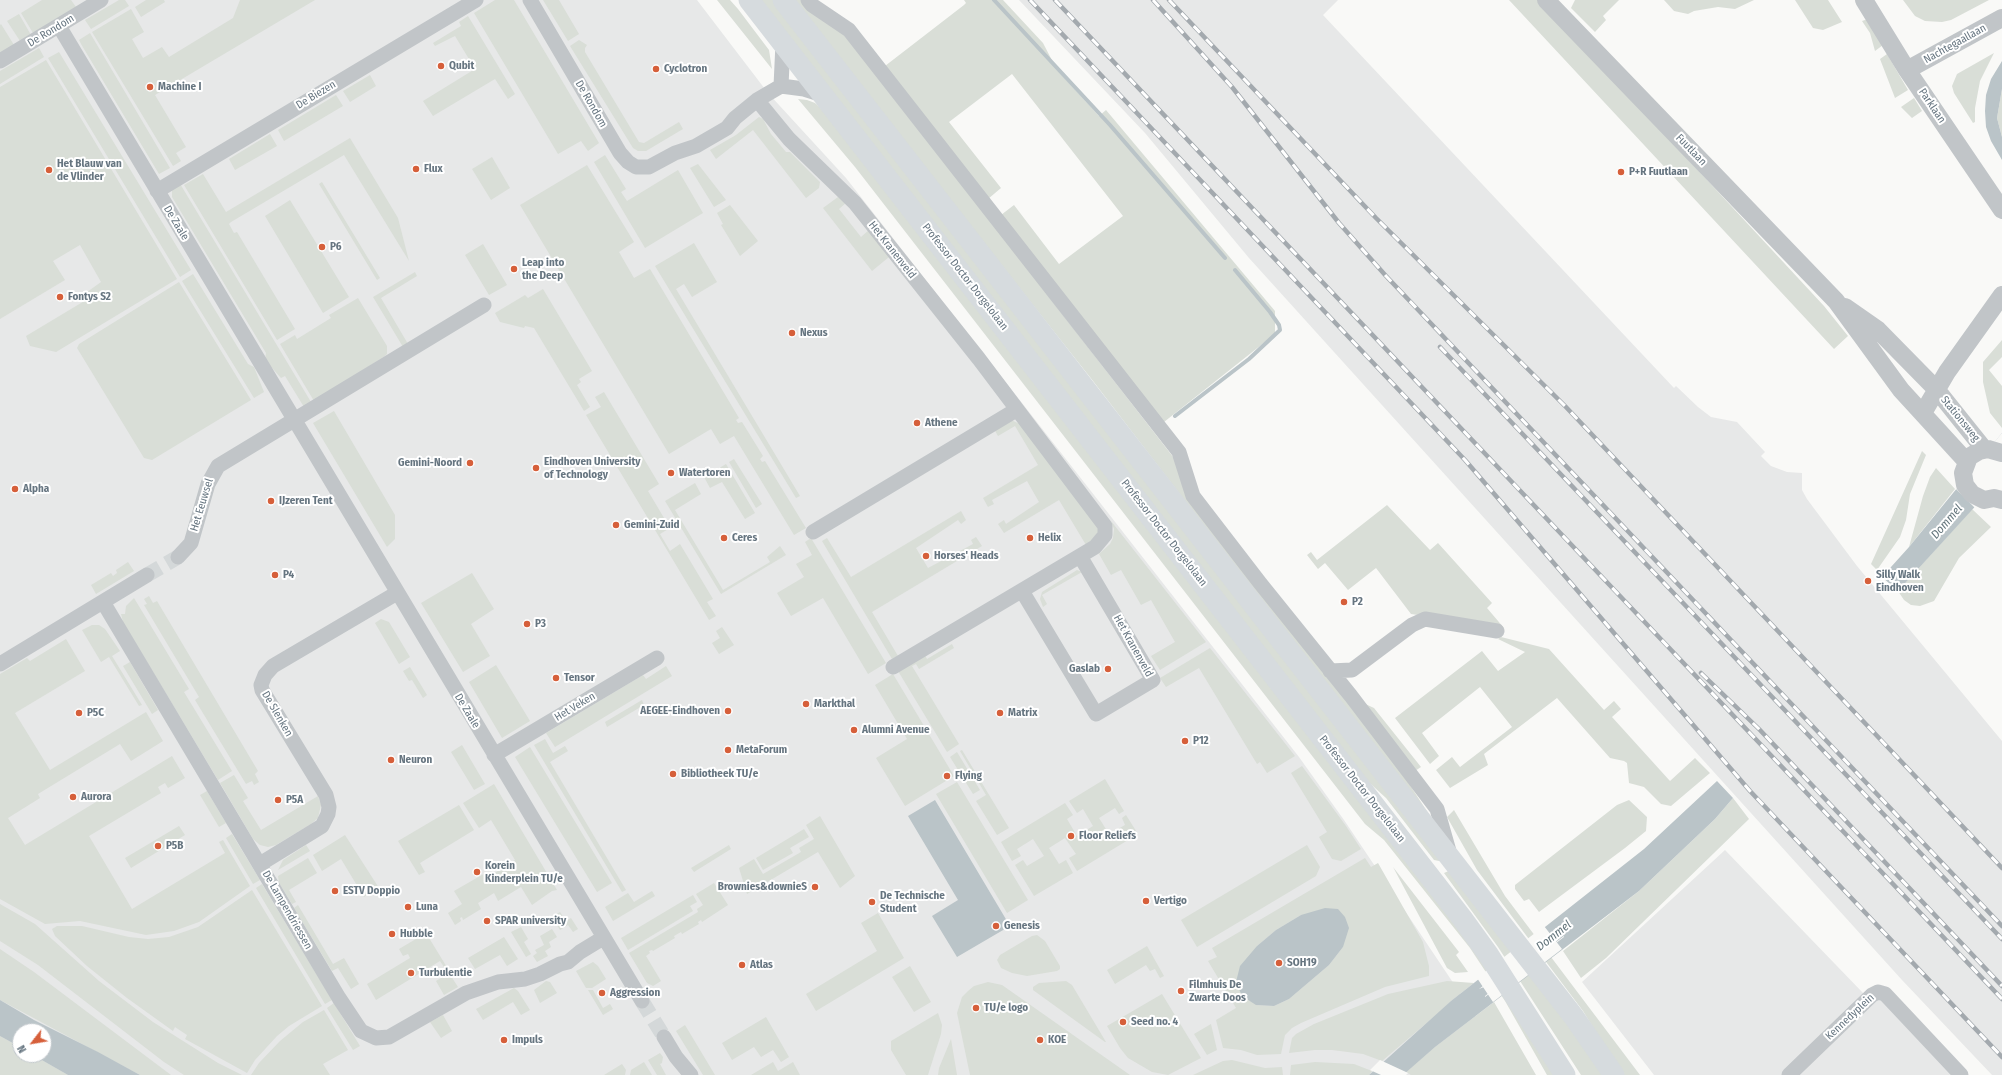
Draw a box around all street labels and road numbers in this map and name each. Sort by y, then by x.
street label: De Rondom [25,12,77,50]
street label: Nachtegaallaan [1921,21,1989,67]
street label: De Biezen [294,78,338,112]
street label: De Rondom [572,78,610,130]
street label: Parklaan [1916,86,1948,126]
street label: Fuutlaan [1673,131,1709,169]
street label: De Zaale [160,203,192,243]
street label: Het Kranenveld [866,219,918,281]
street label: Professor Doctor Dorgelolaan [919,221,1011,333]
street label: Stationsweg [1938,394,1982,444]
street label: Het Eeuwsel [188,477,216,533]
street label: Professor Doctor Dorgelolaan [1118,477,1210,589]
street label: Het Kranenveld [1111,613,1155,679]
street label: De Slenken [259,689,295,739]
street label: Het Veken [552,690,598,724]
street label: De Zaale [451,691,483,731]
street label: Professor Doctor Dorgelolaan [1316,733,1408,845]
street label: De Lampendriessen [259,868,315,952]
street label: Kennedyplein [1823,991,1877,1043]

